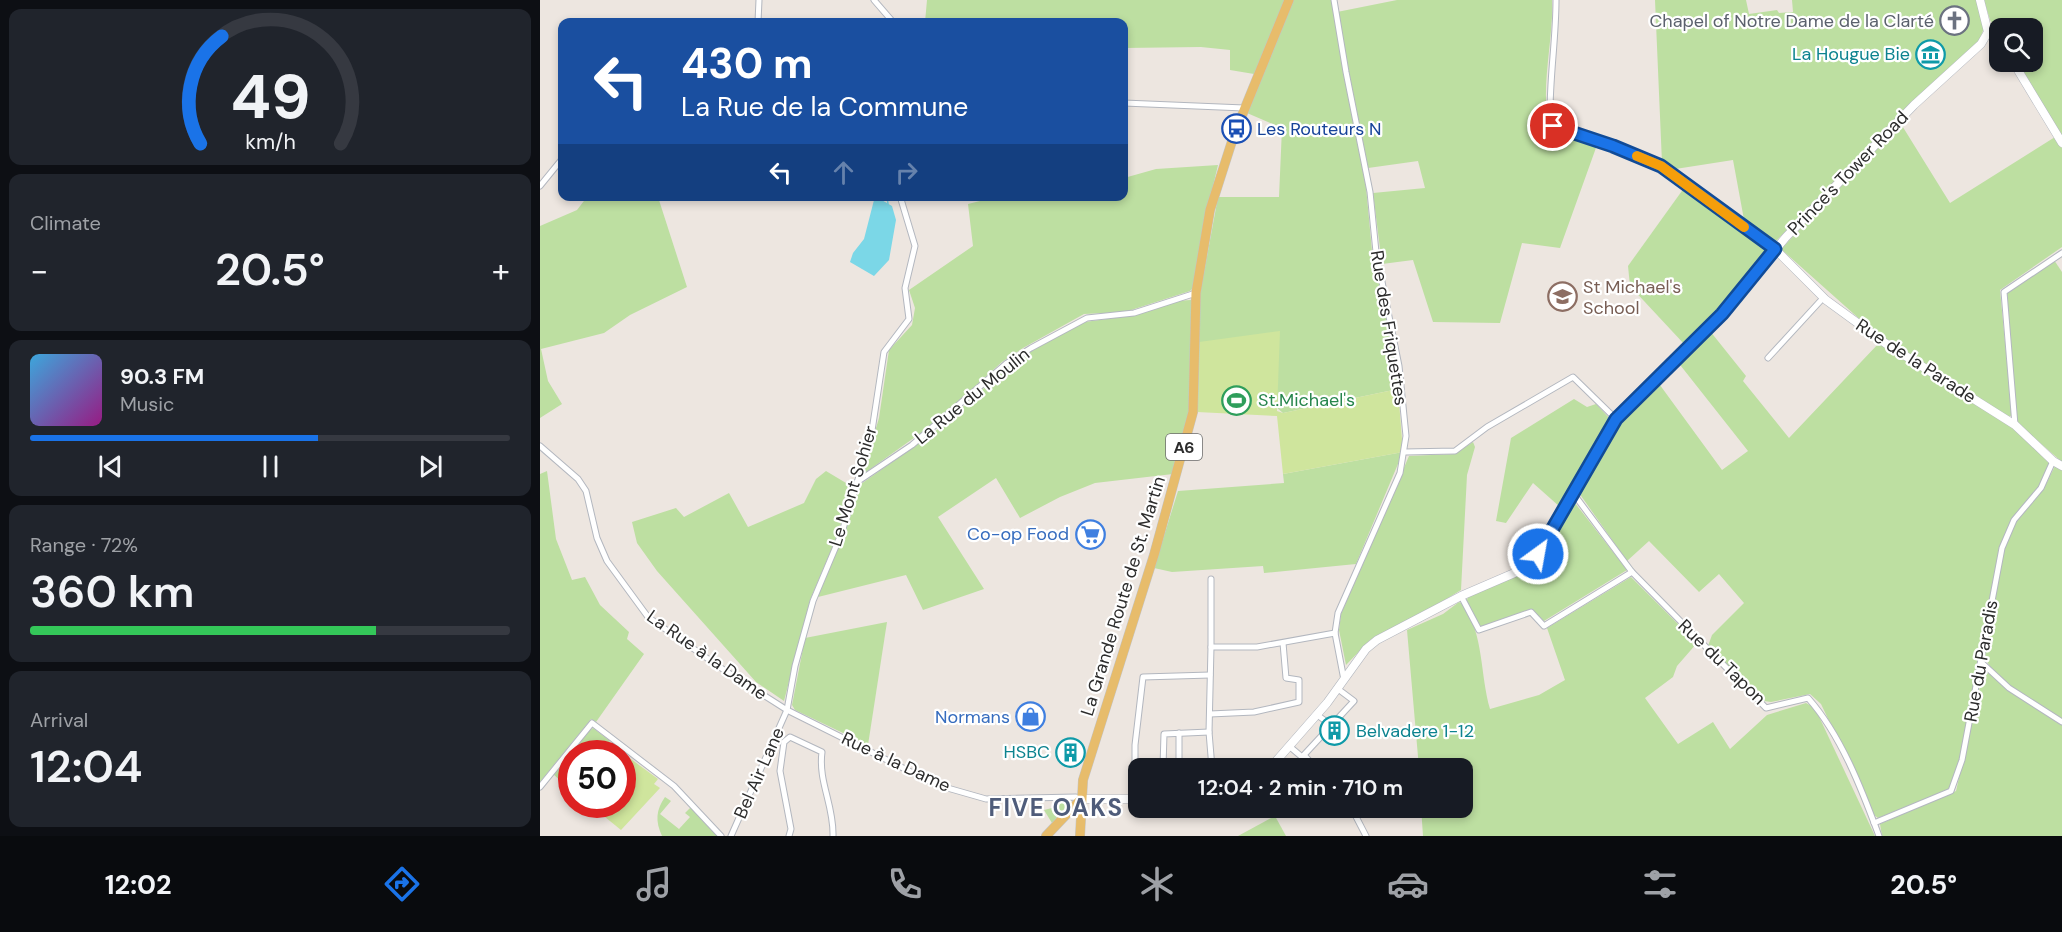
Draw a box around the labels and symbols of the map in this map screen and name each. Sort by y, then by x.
church icon: Chapel of Notre Dame de la Clarté [1939,5,1971,37]
place label: Chapel of Notre Dame de la Clarté [1649,9,1934,33]
museum icon: La Hougue Bie [1915,38,1947,70]
place label: La Hougue Bie [1792,42,1910,66]
pin [1527,100,1578,151]
street label: Prince's Tower Road [1782,106,1914,240]
bus stop icon: Les Routeurs N [1220,113,1252,145]
place label: Les Routeurs N [1257,117,1382,141]
street label: Rue des Friquettes [1365,249,1413,407]
place label: St Michael's School [1583,275,1681,320]
school or university icon: St Michael's School [1546,281,1578,313]
street label: Rue de la Parade [1851,313,1981,409]
street label: La Rue du Moulin [910,342,1034,450]
sports icon: St.Michael's [1221,384,1253,416]
place label: St.Michael's [1258,388,1355,412]
street label: Le Mont Sohier [823,423,883,549]
road number: A6 [1166,434,1202,460]
street label: La Grande Route de St. Martin [1075,473,1171,719]
supermarket icon: Co-op Food [1074,518,1106,550]
place label: Co-op Food [967,522,1069,546]
position arrow [1506,522,1570,586]
street label: Rue du Paradis [1958,598,2004,724]
street label: La Rue à la Dame [642,605,772,705]
street label: Rue du Tapon [1673,614,1771,710]
shop icon: Normans [1015,701,1047,733]
place label: Normans [935,705,1010,729]
building icon: Belvadere 1-12 [1319,715,1351,747]
place label: Belvadere 1-12 [1356,719,1474,743]
street label: Bel Air Lane [728,724,790,822]
street label: Rue à la Dame [838,726,954,798]
building icon: HSBC [1055,736,1087,768]
speed limit sign: 50 [558,740,636,818]
place label: HSBC [1004,740,1050,764]
district label: FIVE OAKS [989,792,1123,823]

